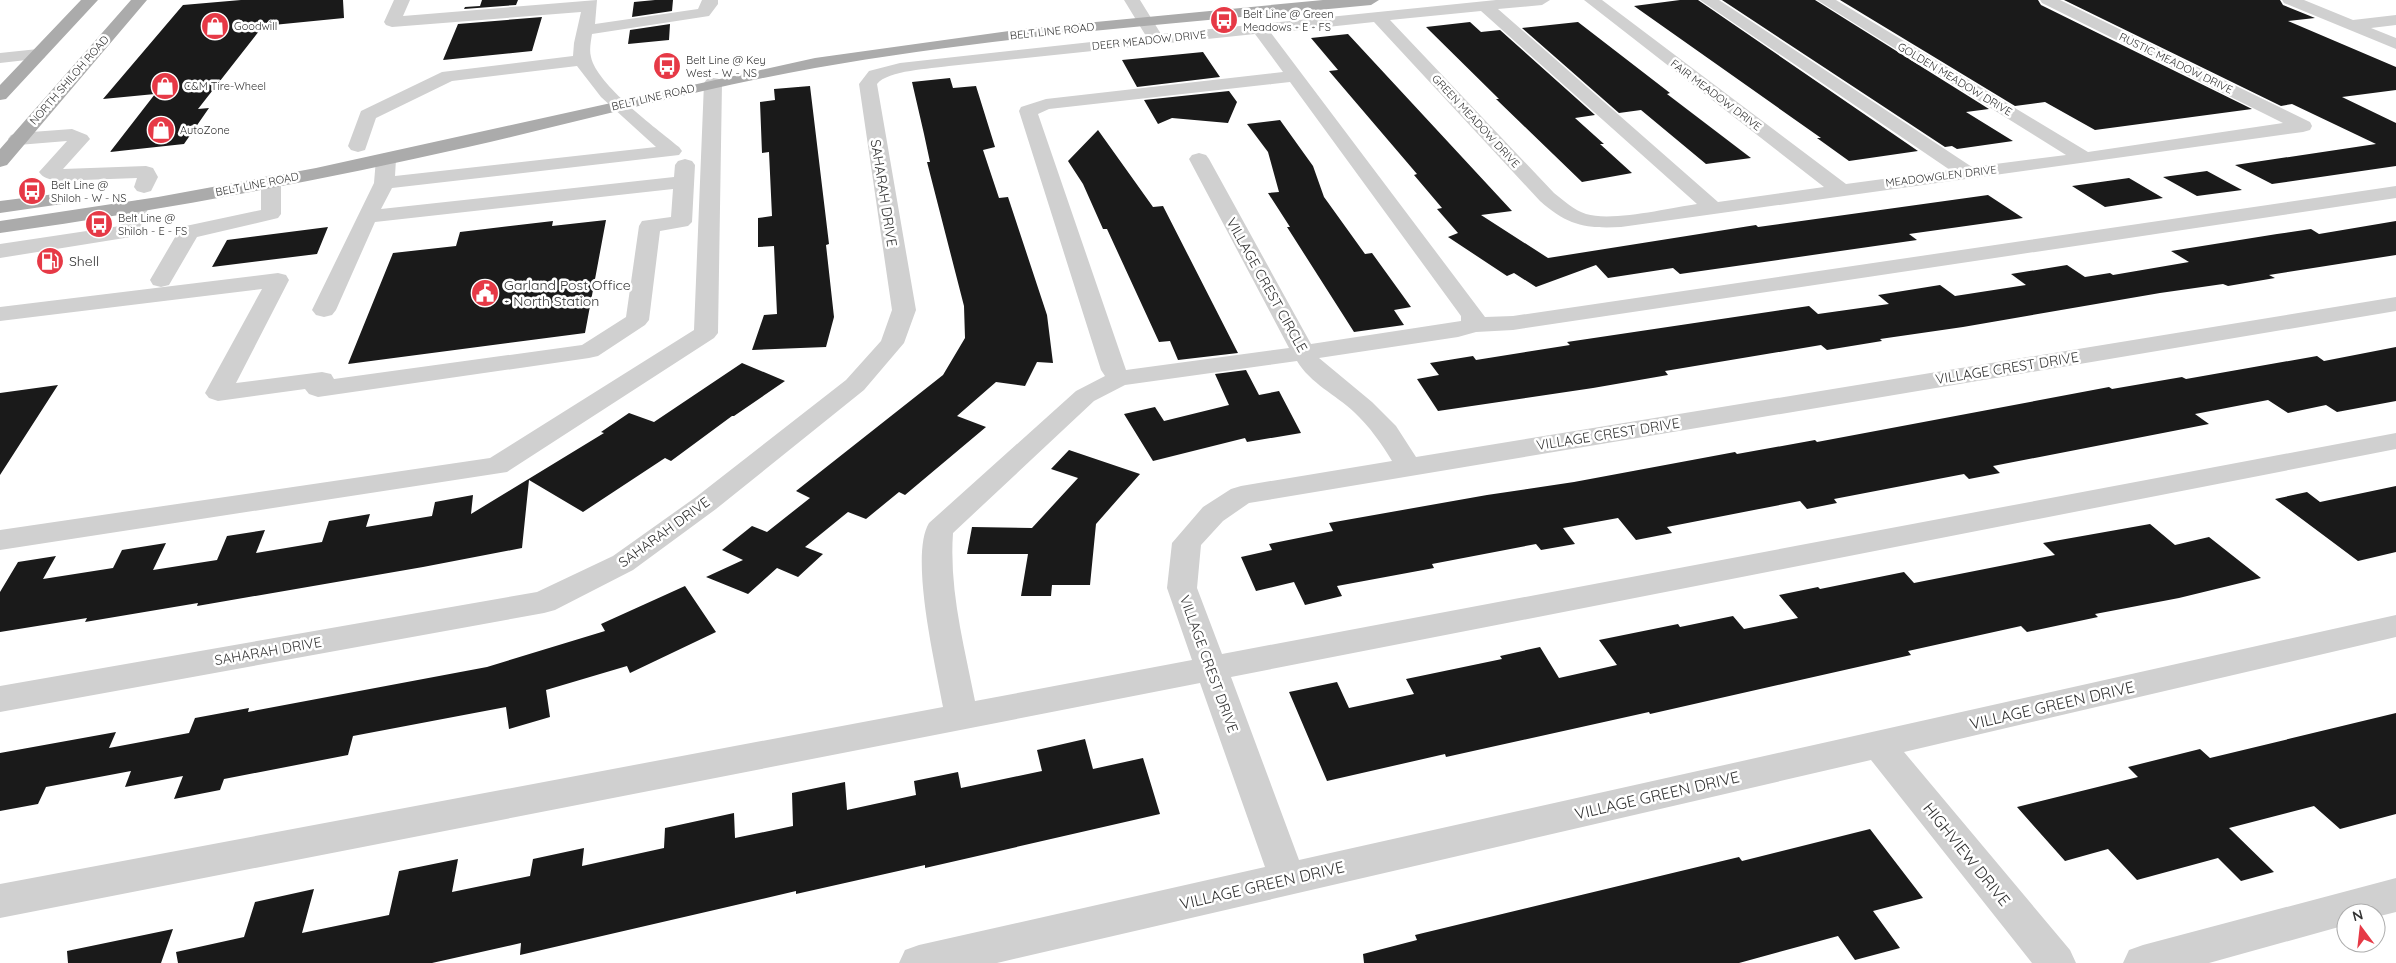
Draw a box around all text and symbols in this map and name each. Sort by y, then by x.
bus stop icon: Belt Line @ Green Meadows - E - FS [1209,5,1239,35]
place label: Belt Line @ Green Meadows - E - FS [1243,7,1334,34]
shop icon: Goodwill [200,11,230,41]
place label: Goodwill [234,19,277,33]
street label: BELT LINE ROAD [1009,20,1095,42]
street label: DEER MEADOW DRIVE [1091,27,1207,53]
street label: RUSTIC MEADOW DRIVE [2117,29,2235,97]
street label: NORTH SHILOH ROAD [26,32,112,128]
street label: GOLDEN MEADOW DRIVE [1895,39,2015,119]
bus stop icon: Belt Line @ Key West - W - NS [652,51,682,81]
place label: Belt Line @ Key West - W - NS [686,53,766,80]
street label: FAIR MEADOW DRIVE [1668,56,1764,134]
shop icon: C&M Tire-Wheel [150,71,180,101]
street label: GREEN MEADOW DRIVE [1429,71,1523,171]
place label: C&M Tire-Wheel [184,79,266,93]
street label: BELT LINE ROAD [610,81,696,113]
shop icon: AutoZone [146,115,176,145]
place label: AutoZone [180,123,230,137]
street label: SAHARAH DRIVE [867,138,901,248]
street label: MEADOWGLEN DRIVE [1885,162,1997,190]
street label: BELT LINE ROAD [214,169,300,199]
bus stop icon: Belt Line @ Shiloh - W - NS [17,176,47,206]
place label: Belt Line @ Shiloh - W - NS [51,178,127,205]
bus stop icon: Belt Line @ Shiloh - E - FS [84,209,114,239]
place label: Belt Line @ Shiloh - E - FS [118,211,187,238]
street label: VILLAGE CREST CIRCLE [1222,214,1312,356]
fuel station icon: Shell [35,246,65,276]
place label: Shell [69,252,99,270]
place label: Garland Post Office - North Station [504,276,631,310]
public building icon: Garland Post Office - North Station [470,278,500,308]
street label: VILLAGE CREST DRIVE [1934,348,2080,388]
street label: VILLAGE CREST DRIVE [1535,414,1681,454]
street label: SAHARAH DRIVE [615,493,713,571]
street label: VILLAGE CREST DRIVE [1176,593,1242,735]
street label: SAHARAH DRIVE [213,633,323,669]
street label: VILLAGE GREEN DRIVE [1968,676,2136,734]
street label: VILLAGE GREEN DRIVE [1573,766,1741,824]
street label: HIGHVIEW DRIVE [1919,798,2015,910]
street label: VILLAGE GREEN DRIVE [1178,856,1346,914]
north arrow [2336,903,2386,953]
text: N [2350,905,2365,925]

